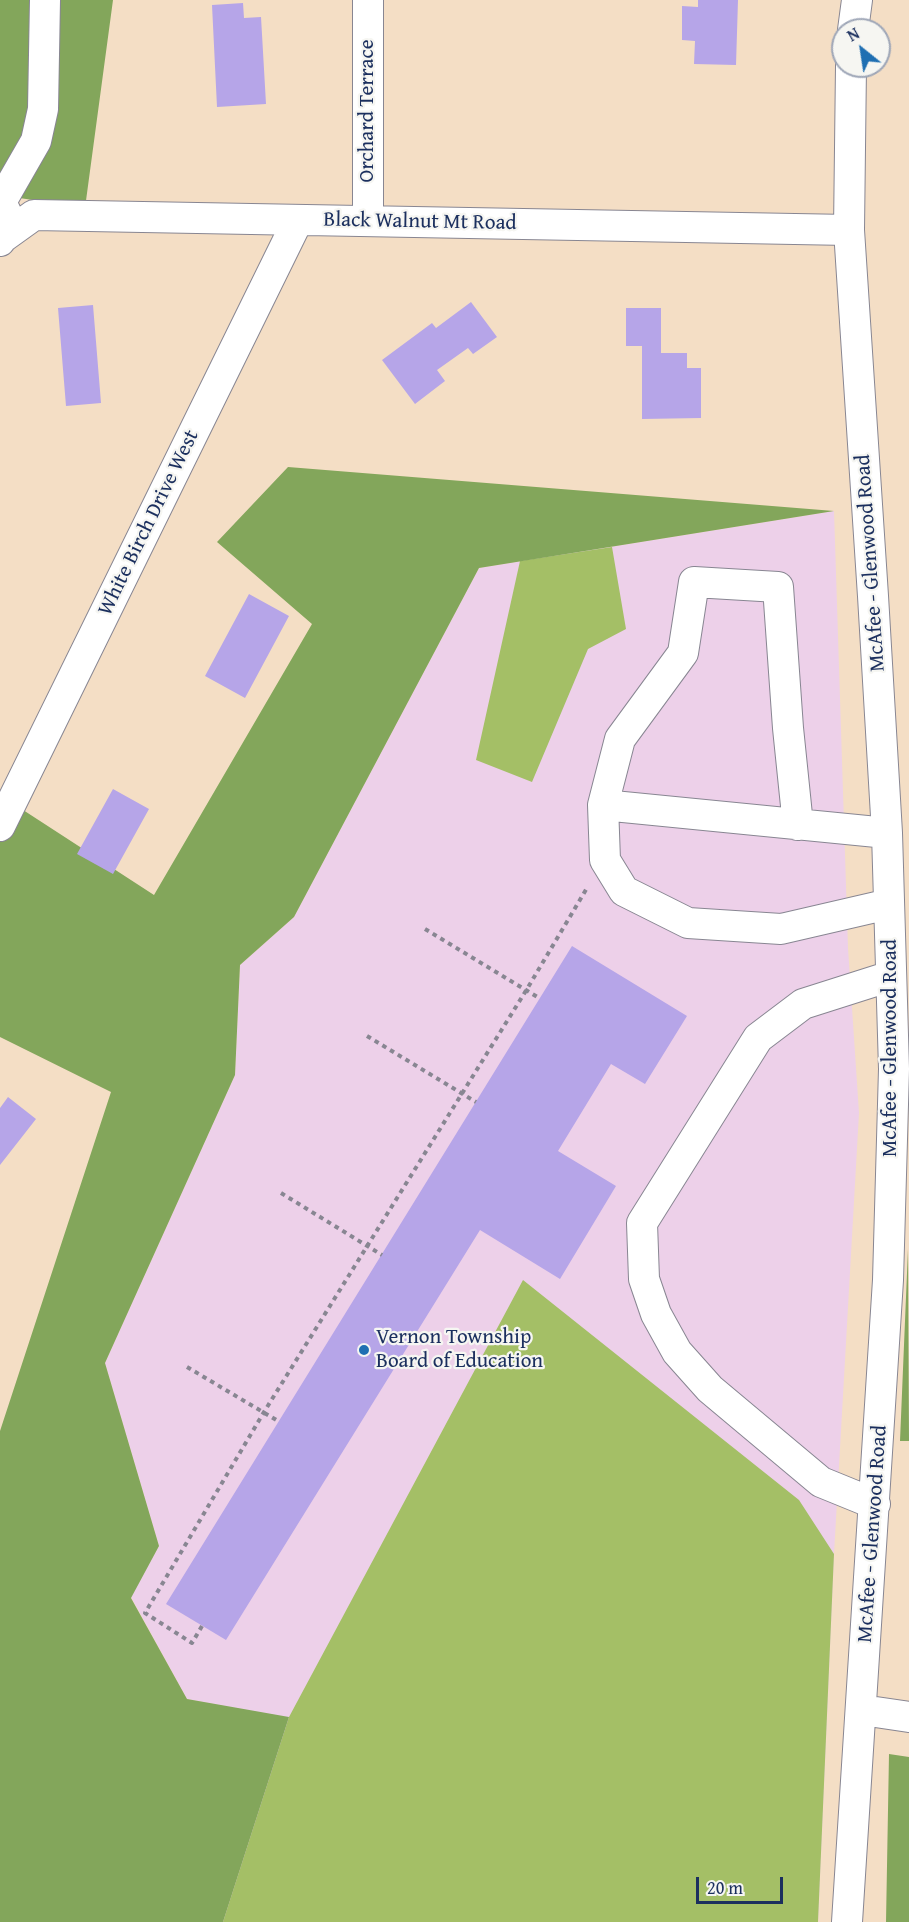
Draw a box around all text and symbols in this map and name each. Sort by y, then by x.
north arrow [831,18,891,78]
text: N [842,21,864,47]
street label: Orchard Terrace [355,39,381,183]
street label: Black Walnut Mt Road [323,208,517,236]
street label: White Birch Drive West [93,426,205,620]
street label: McAfee - Glenwood Road [851,453,891,673]
street label: McAfee - Glenwood Road [878,939,904,1157]
place label: Vernon Township Board of Education [376,1325,543,1375]
marker: Vernon Township Board of Education [357,1343,371,1357]
street label: McAfee - Glenwood Road [853,1424,893,1644]
scale bar [699,1865,786,1903]
text: 20 m [707,1874,743,1901]

